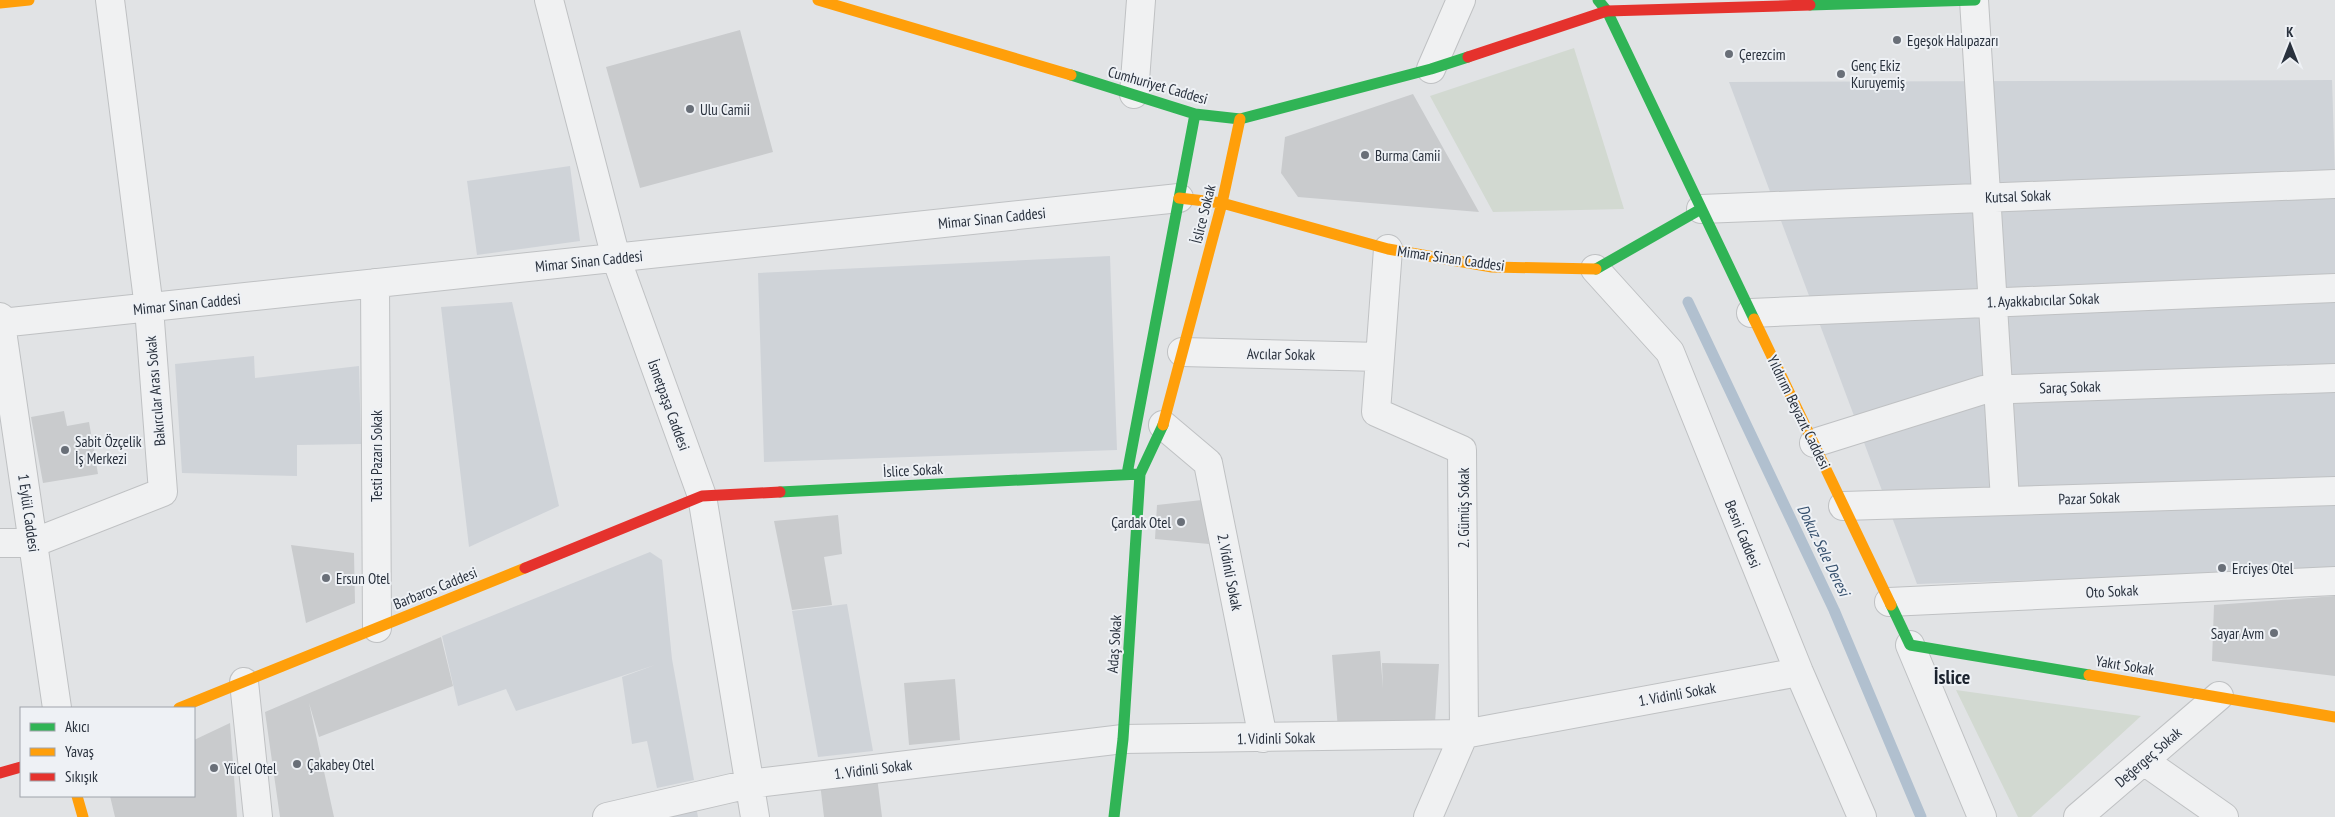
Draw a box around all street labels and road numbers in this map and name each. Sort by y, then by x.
street label: Cumhuriyet Caddesi [1106,62,1210,108]
street label: İslice Sokak [1186,182,1220,246]
street label: Kutsal Sokak [1985,185,2051,207]
street label: Mimar Sinan Caddesi [937,203,1047,233]
street label: Mimar Sinan Caddesi [1396,241,1506,275]
street label: Mimar Sinan Caddesi [534,246,644,276]
street label: Mimar Sinan Caddesi [132,289,242,319]
street label: 1. Ayakkabıcılar Sokak [1986,289,2100,311]
street label: Bakırcılar Arası Sokak [141,335,169,447]
street label: Avcılar Sokak [1247,344,1316,364]
street label: Yıldırım Beyazıt Caddesi [1763,352,1835,472]
street label: İsmetpaşa Caddesi [644,357,694,453]
street label: Saraç Sokak [2039,376,2101,398]
street label: Testi Pazarı Sokak [367,410,386,502]
street label: İslice Sokak [882,459,944,481]
street label: 2. Gümüş Sokak [1454,468,1473,548]
street label: 1 Eylül Caddesi [14,473,44,553]
street label: Pazar Sokak [2058,487,2120,509]
street label: Besni Caddesi [1721,497,1765,571]
street label: 2. Vidinli Sokak [1213,532,1247,612]
street label: Barbaros Caddesi [390,563,480,613]
street label: Oto Sokak [2085,580,2139,602]
street label: Adaş Sokak [1102,614,1126,674]
street label: Yakıt Sokak [2094,651,2156,679]
street label: 1. Vidinli Sokak [1637,678,1717,710]
street label: Değergeç Sokak [2111,723,2185,791]
street label: 1. Vidinli Sokak [1237,728,1315,748]
street label: 1. Vidinli Sokak [833,755,913,783]

